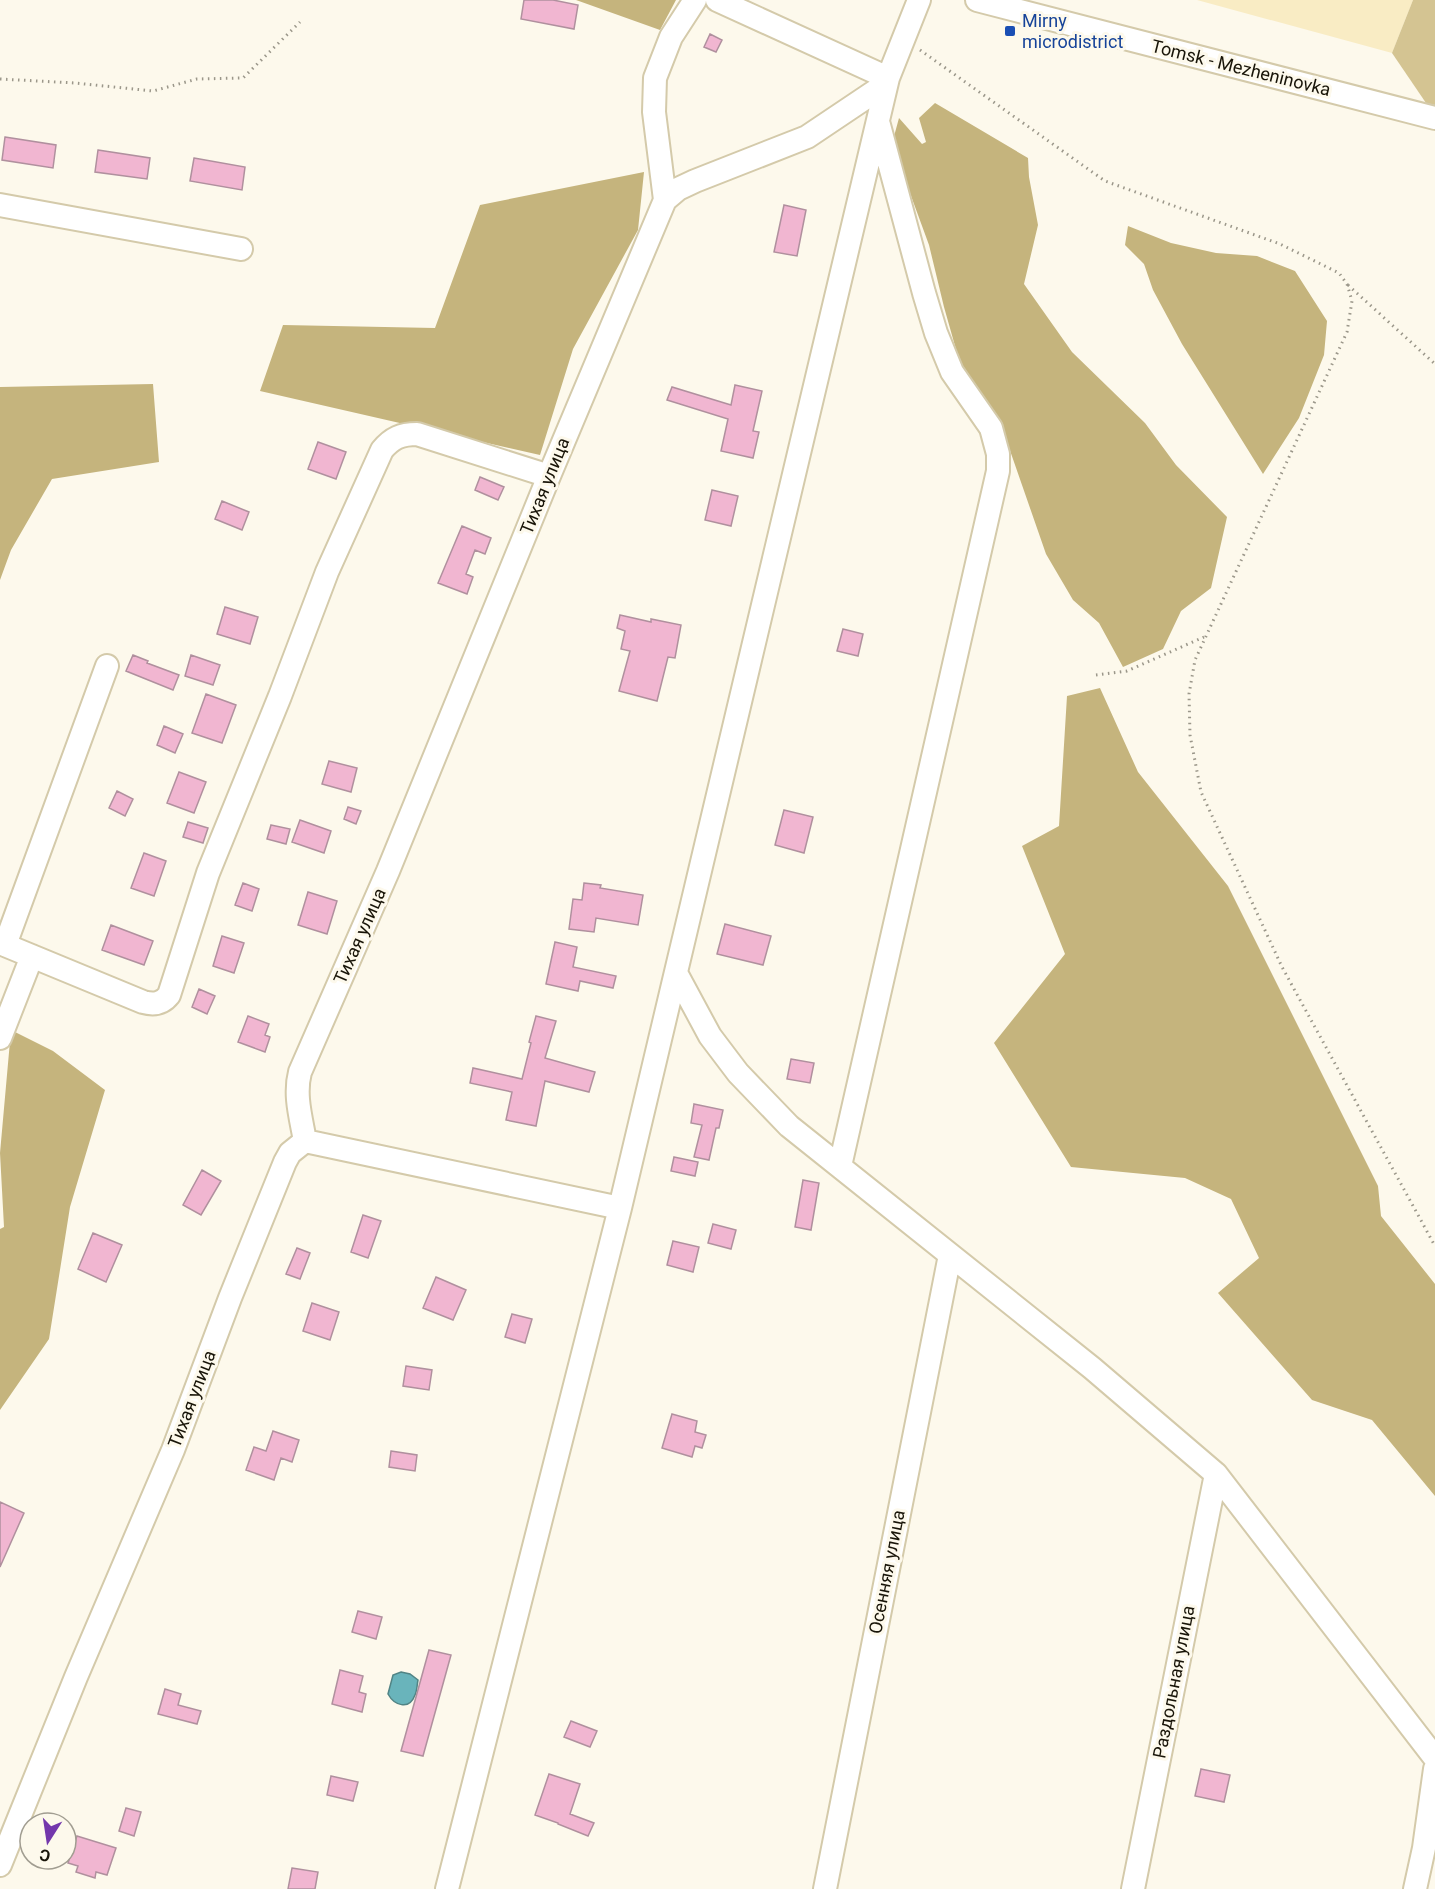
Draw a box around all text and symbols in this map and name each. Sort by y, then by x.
place label: Mirny microdistrict [1022,10,1123,52]
marker: Mirny microdistrict [1003,24,1017,38]
street label: Tomsk - Mezheninovka [1149,35,1333,100]
street label: Тихая улица [516,434,573,537]
street label: Тихая улица [329,885,390,987]
street label: Тихая улица [163,1347,220,1451]
street label: Осенняя улица [864,1508,909,1636]
street label: Раздольная улица [1148,1604,1199,1760]
north arrow [18,1811,78,1871]
text: С [38,1845,52,1866]

